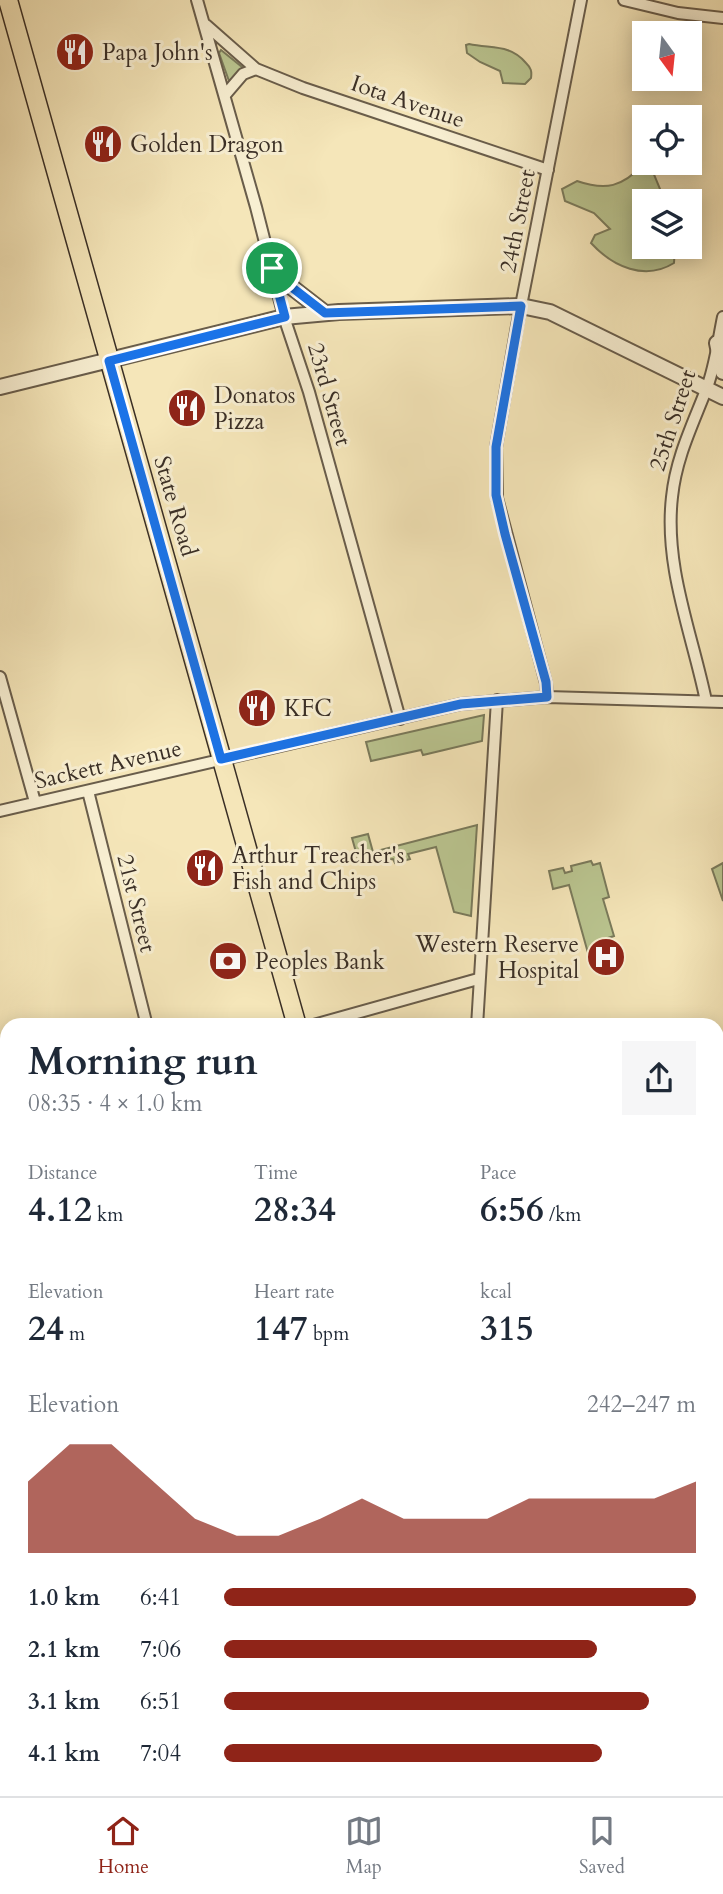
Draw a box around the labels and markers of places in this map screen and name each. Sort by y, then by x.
restaurant icon: Papa John's [54,31,96,73]
place label: Papa John's [102,37,213,68]
restaurant icon: Golden Dragon [82,123,124,165]
place label: Golden Dragon [130,129,284,160]
pin [242,238,302,298]
place label: Donatos Pizza [214,380,296,437]
restaurant icon: Donatos Pizza [166,387,208,429]
restaurant icon: KFC [236,687,278,729]
place label: KFC [284,693,332,724]
place label: Arthur Treacher's Fish and Chips [232,840,404,897]
restaurant icon: Arthur Treacher's Fish and Chips [184,847,226,889]
place label: Western Reserve Hospital [414,929,579,986]
hospital icon: Western Reserve Hospital [585,936,627,978]
bank icon: Peoples Bank [207,940,249,982]
place label: Peoples Bank [255,946,386,977]

